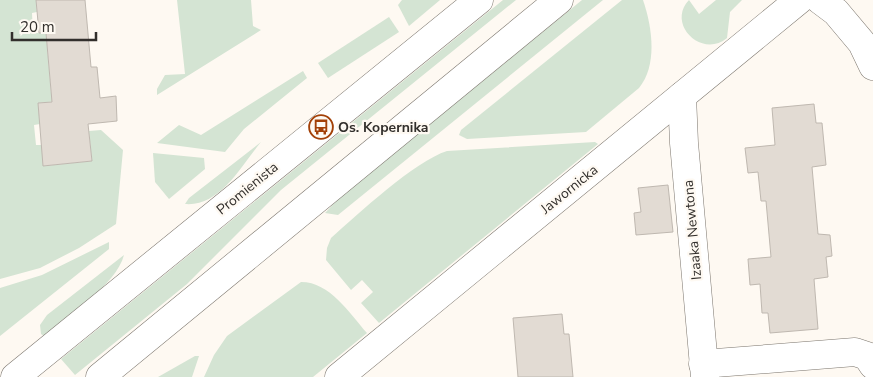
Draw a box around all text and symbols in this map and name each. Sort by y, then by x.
scale bar [12,10,96,42]
text: 20 m [20,17,55,37]
bus stop icon: Os. Kopernika [308,114,334,140]
place label: Os. Kopernika [338,118,429,137]
street label: Promienista [212,158,282,219]
street label: Jawornicka [536,160,602,219]
street label: Izaaka Newtona [679,179,706,281]

